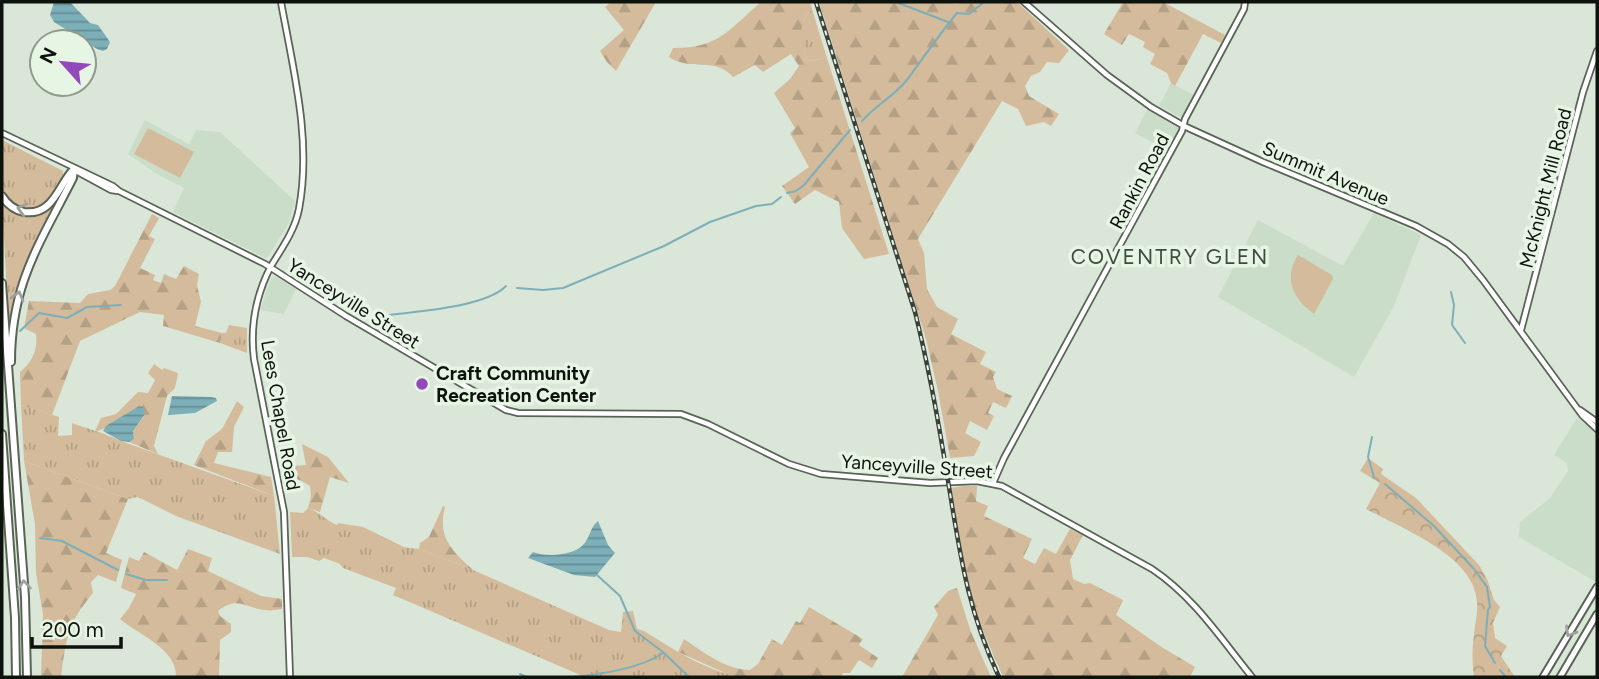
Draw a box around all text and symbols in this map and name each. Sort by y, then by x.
north arrow [28,28,98,98]
text: N [35,44,62,67]
street label: McKnight Mill Road [1515,106,1576,270]
street label: Rankin Road [1105,130,1174,233]
street label: Summit Avenue [1259,136,1393,210]
one-way arrow [16,203,28,217]
district label: COVENTRY GLEN [1071,244,1269,269]
street label: Yanceyville Street [283,253,424,353]
one-way arrow [10,290,24,302]
street label: Lees Chapel Road [256,338,305,492]
place label: Craft Community Recreation Center [436,362,596,407]
marker: Craft Community Recreation Center [414,376,430,392]
street label: Yanceyville Street [840,450,994,483]
one-way arrow [17,579,32,590]
scale bar [32,606,121,650]
text: 200 m [42,617,104,642]
one-way arrow [1566,624,1579,637]

